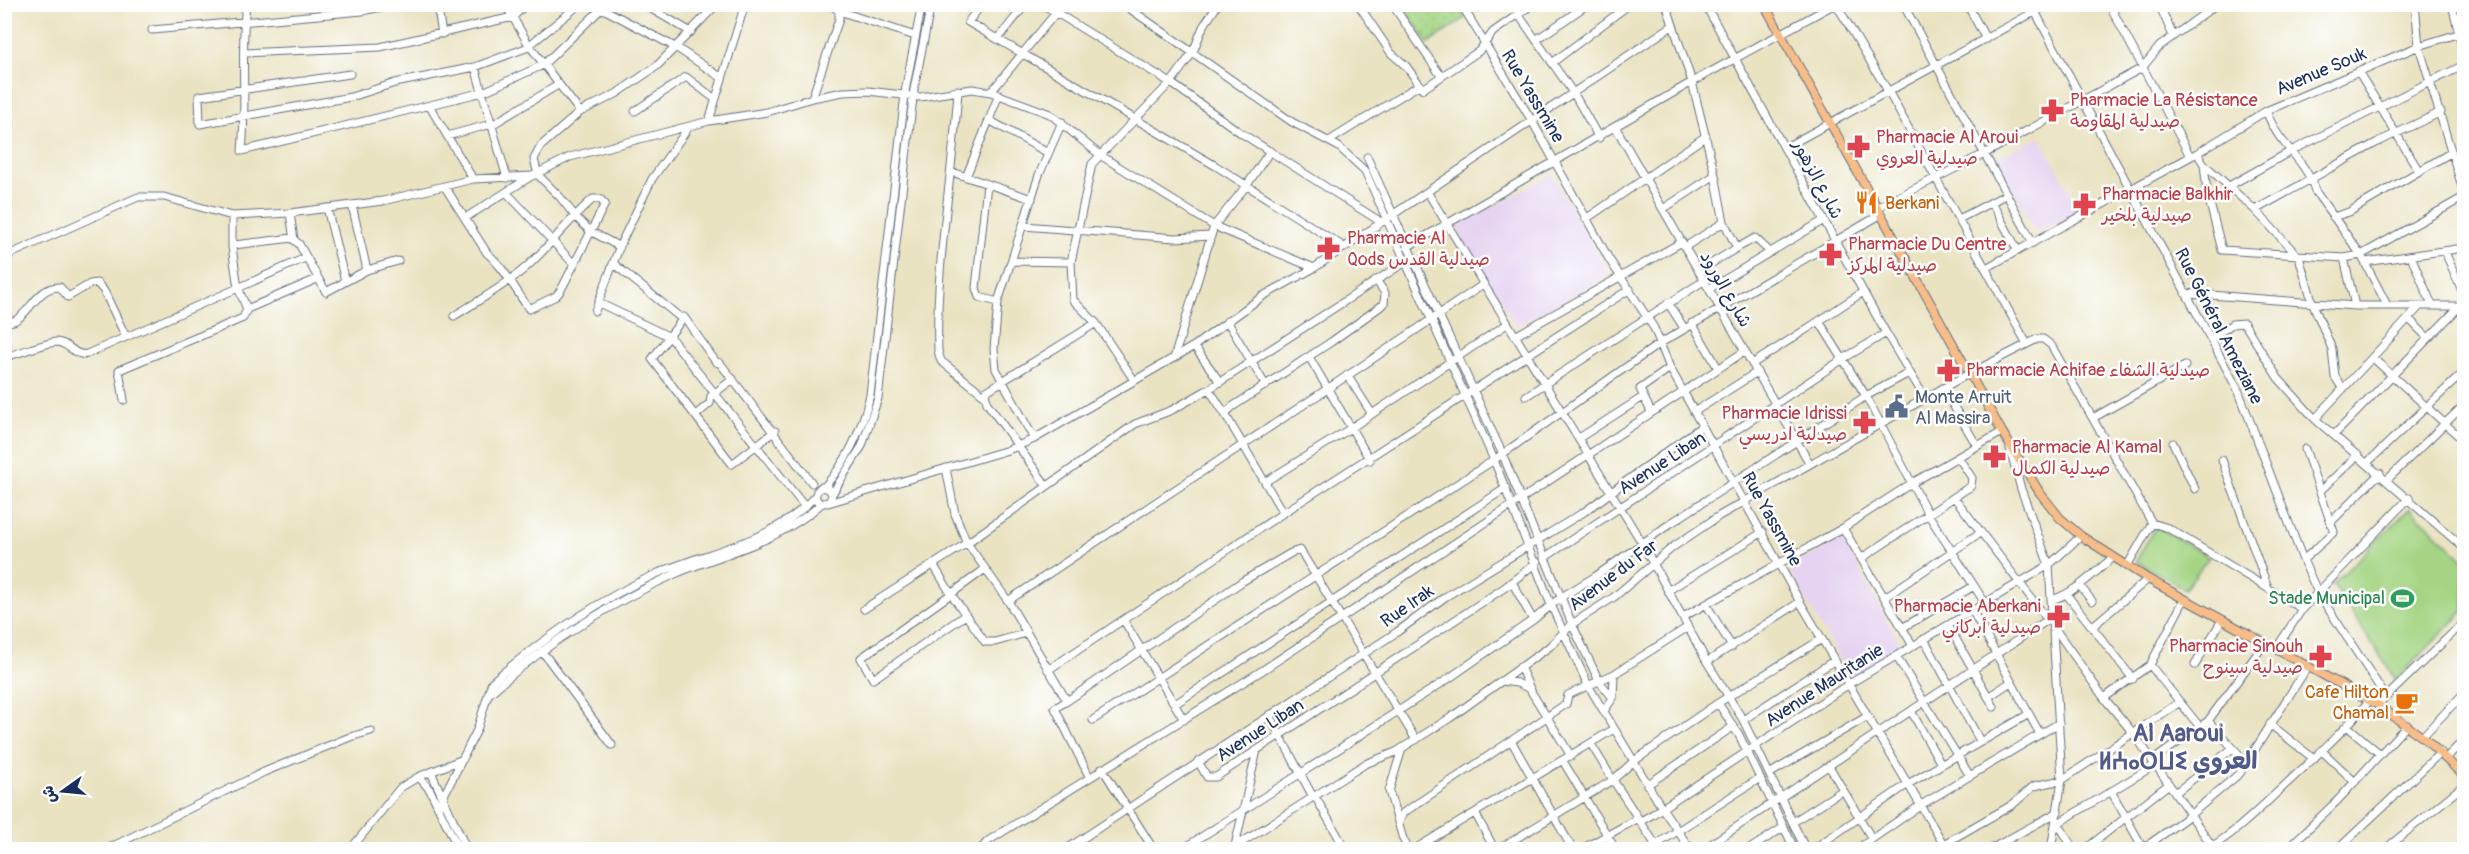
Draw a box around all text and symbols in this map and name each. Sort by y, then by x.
street label: Avenue Souk [2273,42,2370,101]
street label: Rue Yassmine [1496,46,1569,147]
place label: Pharmacie La Résistance صيدلية المقاومة [2070,89,2258,133]
pharmacy icon: Pharmacie La Résistance صيدلية المقاومة [2039,97,2065,123]
place label: Pharmacie Al Aroui صيدلية العروي [1876,126,2018,171]
street label: شارع الزهور [1786,134,1848,223]
pharmacy icon: Pharmacie Al Aroui صيدلية العروي [1845,134,1871,160]
place label: Pharmacie Balkhir صيدلية بلخير [2100,183,2234,227]
restaurant icon: Berkani [1854,190,1880,216]
pharmacy icon: Pharmacie Balkhir صيدلية بلخير [2071,191,2097,217]
place label: Berkani [1885,192,1939,215]
place label: Pharmacie Al Qods صيدلية القدس [1347,227,1490,271]
place label: Pharmacie Du Centre صيدلية المركز [1846,233,2007,277]
pharmacy icon: Pharmacie Al Qods صيدلية القدس [1316,235,1342,261]
pharmacy icon: Pharmacie Du Centre صيدلية المركز [1817,241,1843,267]
street label: Rue Général Ameziane [2169,244,2268,408]
street label: شارع الورود [1695,247,1757,331]
pharmacy icon: Pharmacie Achifae صيدلية الشفاء [1935,357,1961,383]
place label: Pharmacie Achifae صيدلية الشفاء [1966,359,2210,382]
place label: Monte Arruit Al Massira [1915,386,2012,430]
public building icon: Monte Arruit Al Massira [1884,394,1910,420]
place label: Pharmacie Idrissi صيدلية ادريسي [1722,402,1847,450]
pharmacy icon: Pharmacie Idrissi صيدلية ادريسي [1852,410,1878,436]
street label: Avenue Liban [1614,427,1710,500]
place label: Pharmacie Al Kamal صيدلية الكمال [2012,436,2162,480]
pharmacy icon: Pharmacie Al Kamal صيدلية الكمال [1981,444,2007,470]
street label: Rue Yassmine [1736,468,1807,571]
street label: Avenue du Far [1564,534,1663,616]
street label: Rue Irak [1376,580,1439,633]
sports icon: Stade Municipal [2390,585,2416,611]
place label: Stade Municipal [2268,587,2385,610]
place label: Pharmacie Aberkani صيدلية أبركاني [1894,595,2041,643]
pharmacy icon: Pharmacie Aberkani صيدلية أبركاني [2046,603,2072,629]
place label: Pharmacie Sinouh صيدلية سينوح [2169,635,2303,679]
street label: Avenue Mauritanie [1761,639,1888,732]
pharmacy icon: Pharmacie Sinouh صيدلية سينوح [2308,643,2334,669]
place label: Cafe Hilton Chamal [2305,681,2389,725]
cafe icon: Cafe Hilton Chamal [2394,689,2420,715]
street label: Avenue Liban [1212,694,1308,767]
district label: Al Aaroui ⵍⵄⴰⵔⵡⵉ العروي [2099,719,2257,779]
north arrow [33,761,93,821]
text: ش [38,784,61,806]

